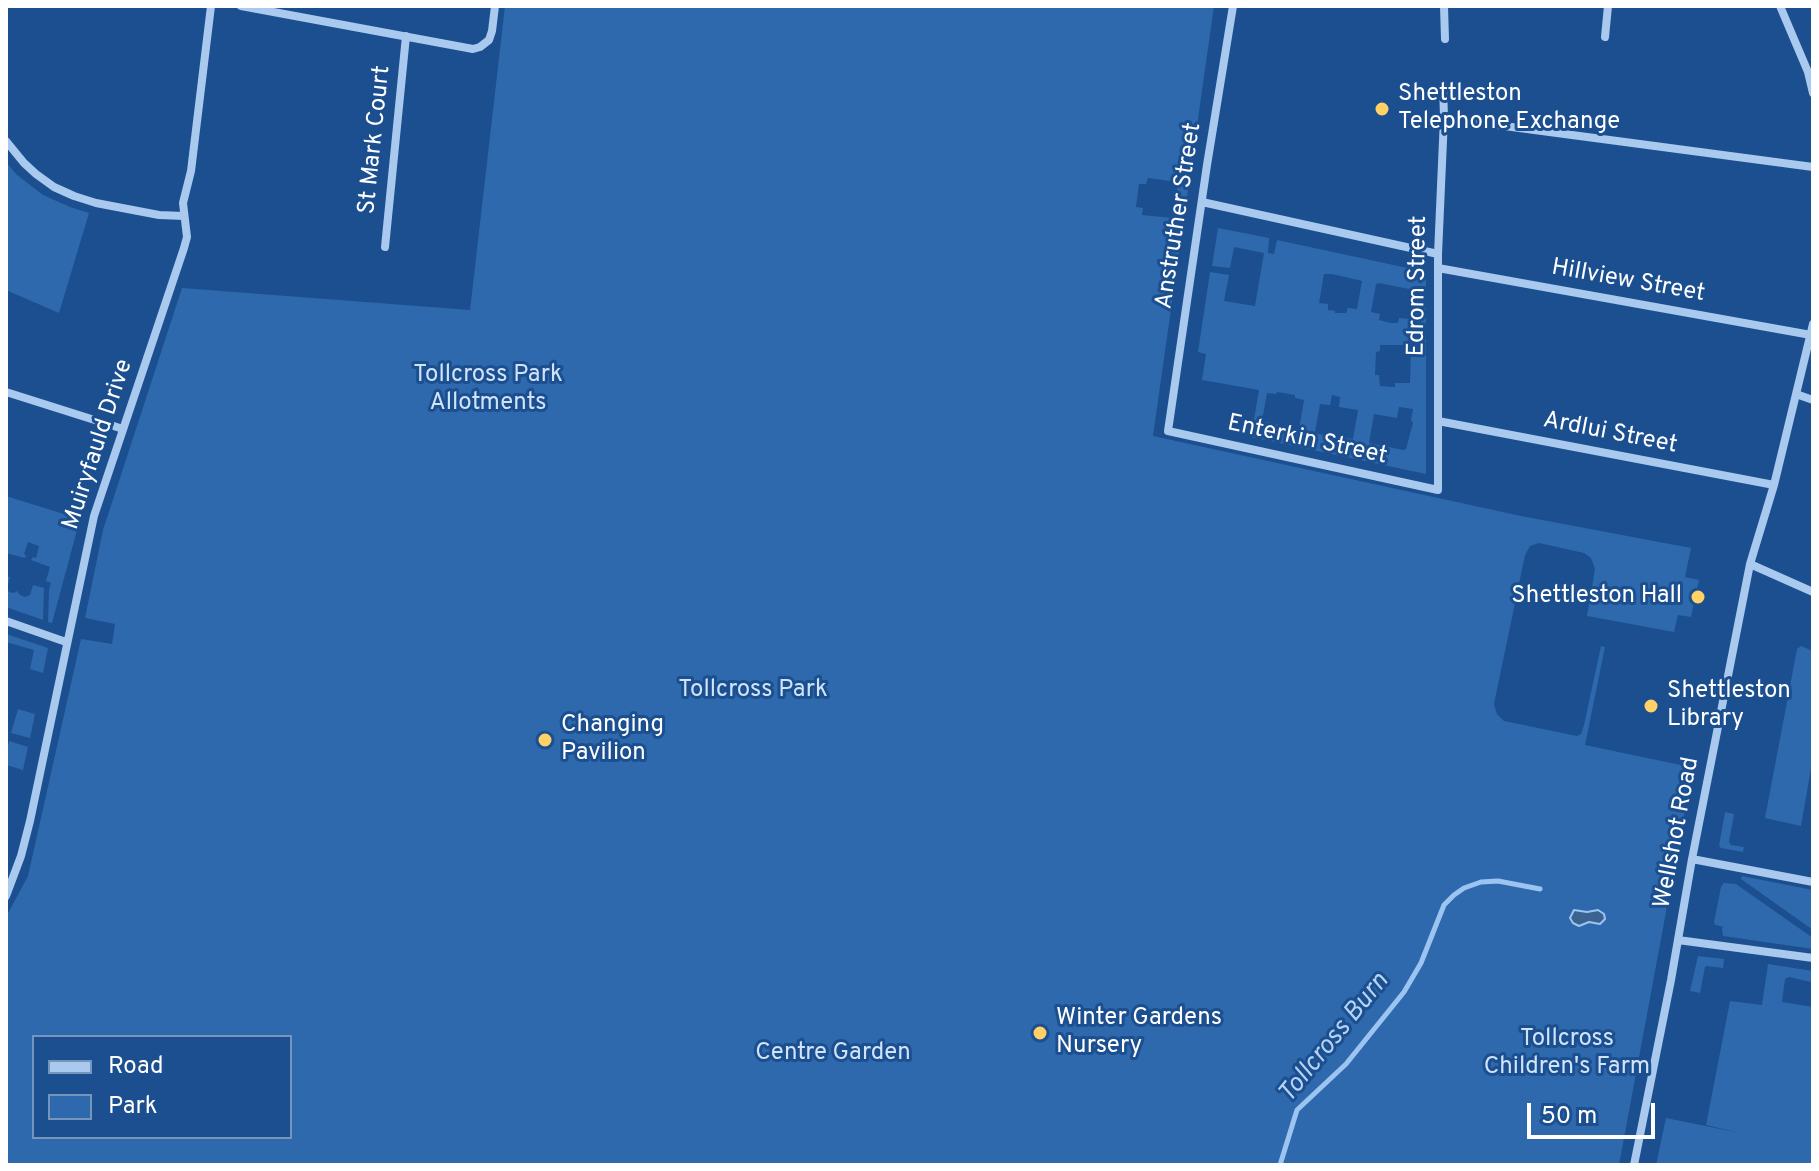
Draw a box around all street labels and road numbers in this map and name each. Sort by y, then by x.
street label: St Mark Court [354,64,398,216]
street label: Anstruther Street [1151,121,1209,311]
street label: Edrom Street [1403,215,1435,357]
street label: Hillview Street [1549,254,1707,310]
street label: Muiryfauld Drive [58,356,140,534]
street label: Ardlui Street [1540,407,1680,461]
street label: Enterkin Street [1224,410,1390,472]
street label: Wellshot Road [1649,755,1707,911]

